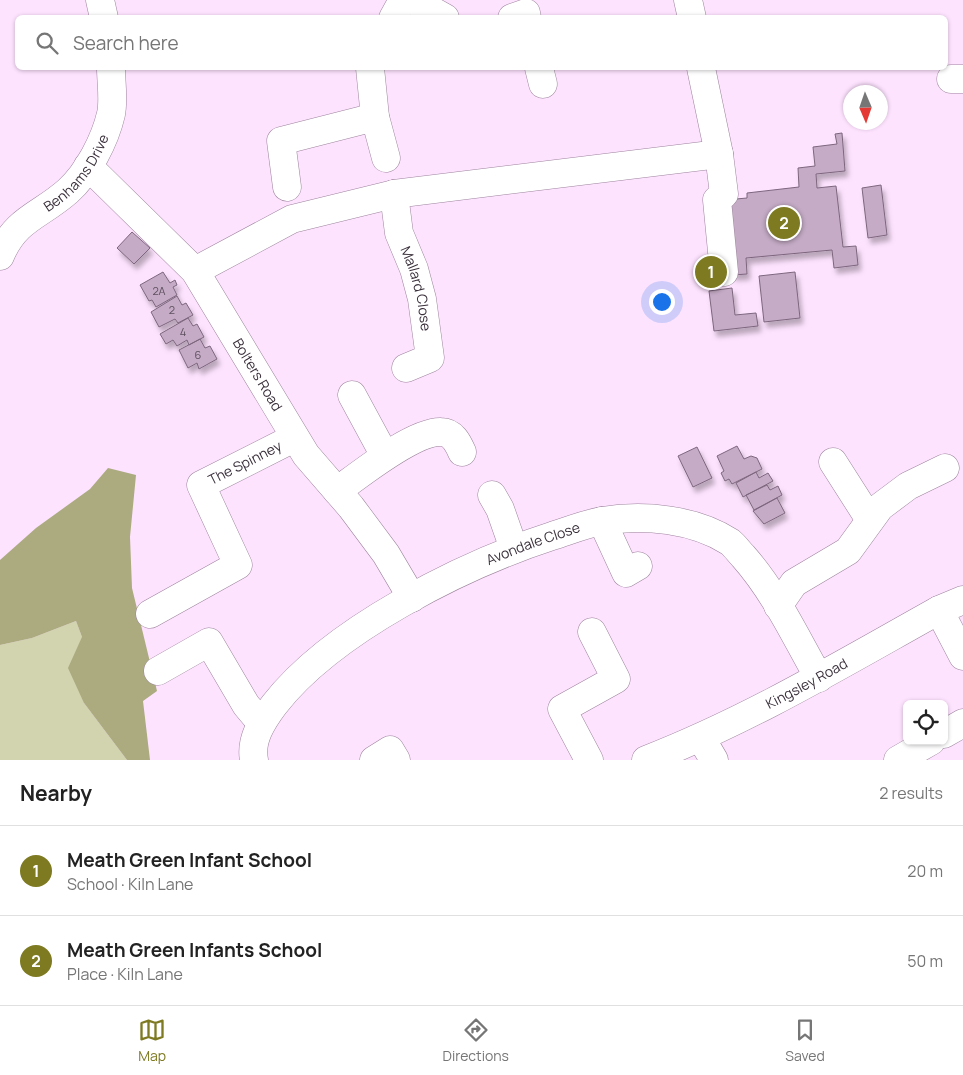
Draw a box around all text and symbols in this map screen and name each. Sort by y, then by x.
search box [15,15,948,70]
icon: search [33,29,61,57]
text: Search here [73,30,179,56]
north arrow [843,85,888,130]
street label: Benhams Drive [40,131,113,216]
pin: 2 [768,204,800,242]
street label: Mallard Close [397,243,436,332]
pin: 1 [695,253,727,291]
house number: 2A [152,283,166,298]
your location [649,289,675,315]
house number: 2 [169,302,175,317]
house number: 4 [180,324,186,339]
street label: Bolters Road [229,334,287,414]
house number: 6 [195,347,202,362]
street label: The Spinney [205,436,285,489]
street label: Avondale Close [483,517,582,569]
street label: Kingsley Road [762,653,851,713]
map controls [903,700,948,745]
button: locate [903,700,948,745]
text: Nearby [20,779,92,807]
text: 2 results [879,782,943,804]
text: Meath Green Infant School [67,847,312,873]
text: 1 [32,860,40,882]
text: 20 m [907,860,943,882]
text: School · Kiln Lane [67,873,193,895]
text: Meath Green Infants School [67,937,322,963]
text: 2 [31,950,41,972]
text: 50 m [907,950,943,972]
text: Place · Kiln Lane [67,963,183,985]
tab: Map [138,1016,166,1065]
tab: Directions [443,1016,509,1065]
tab: Saved [785,1016,825,1065]

